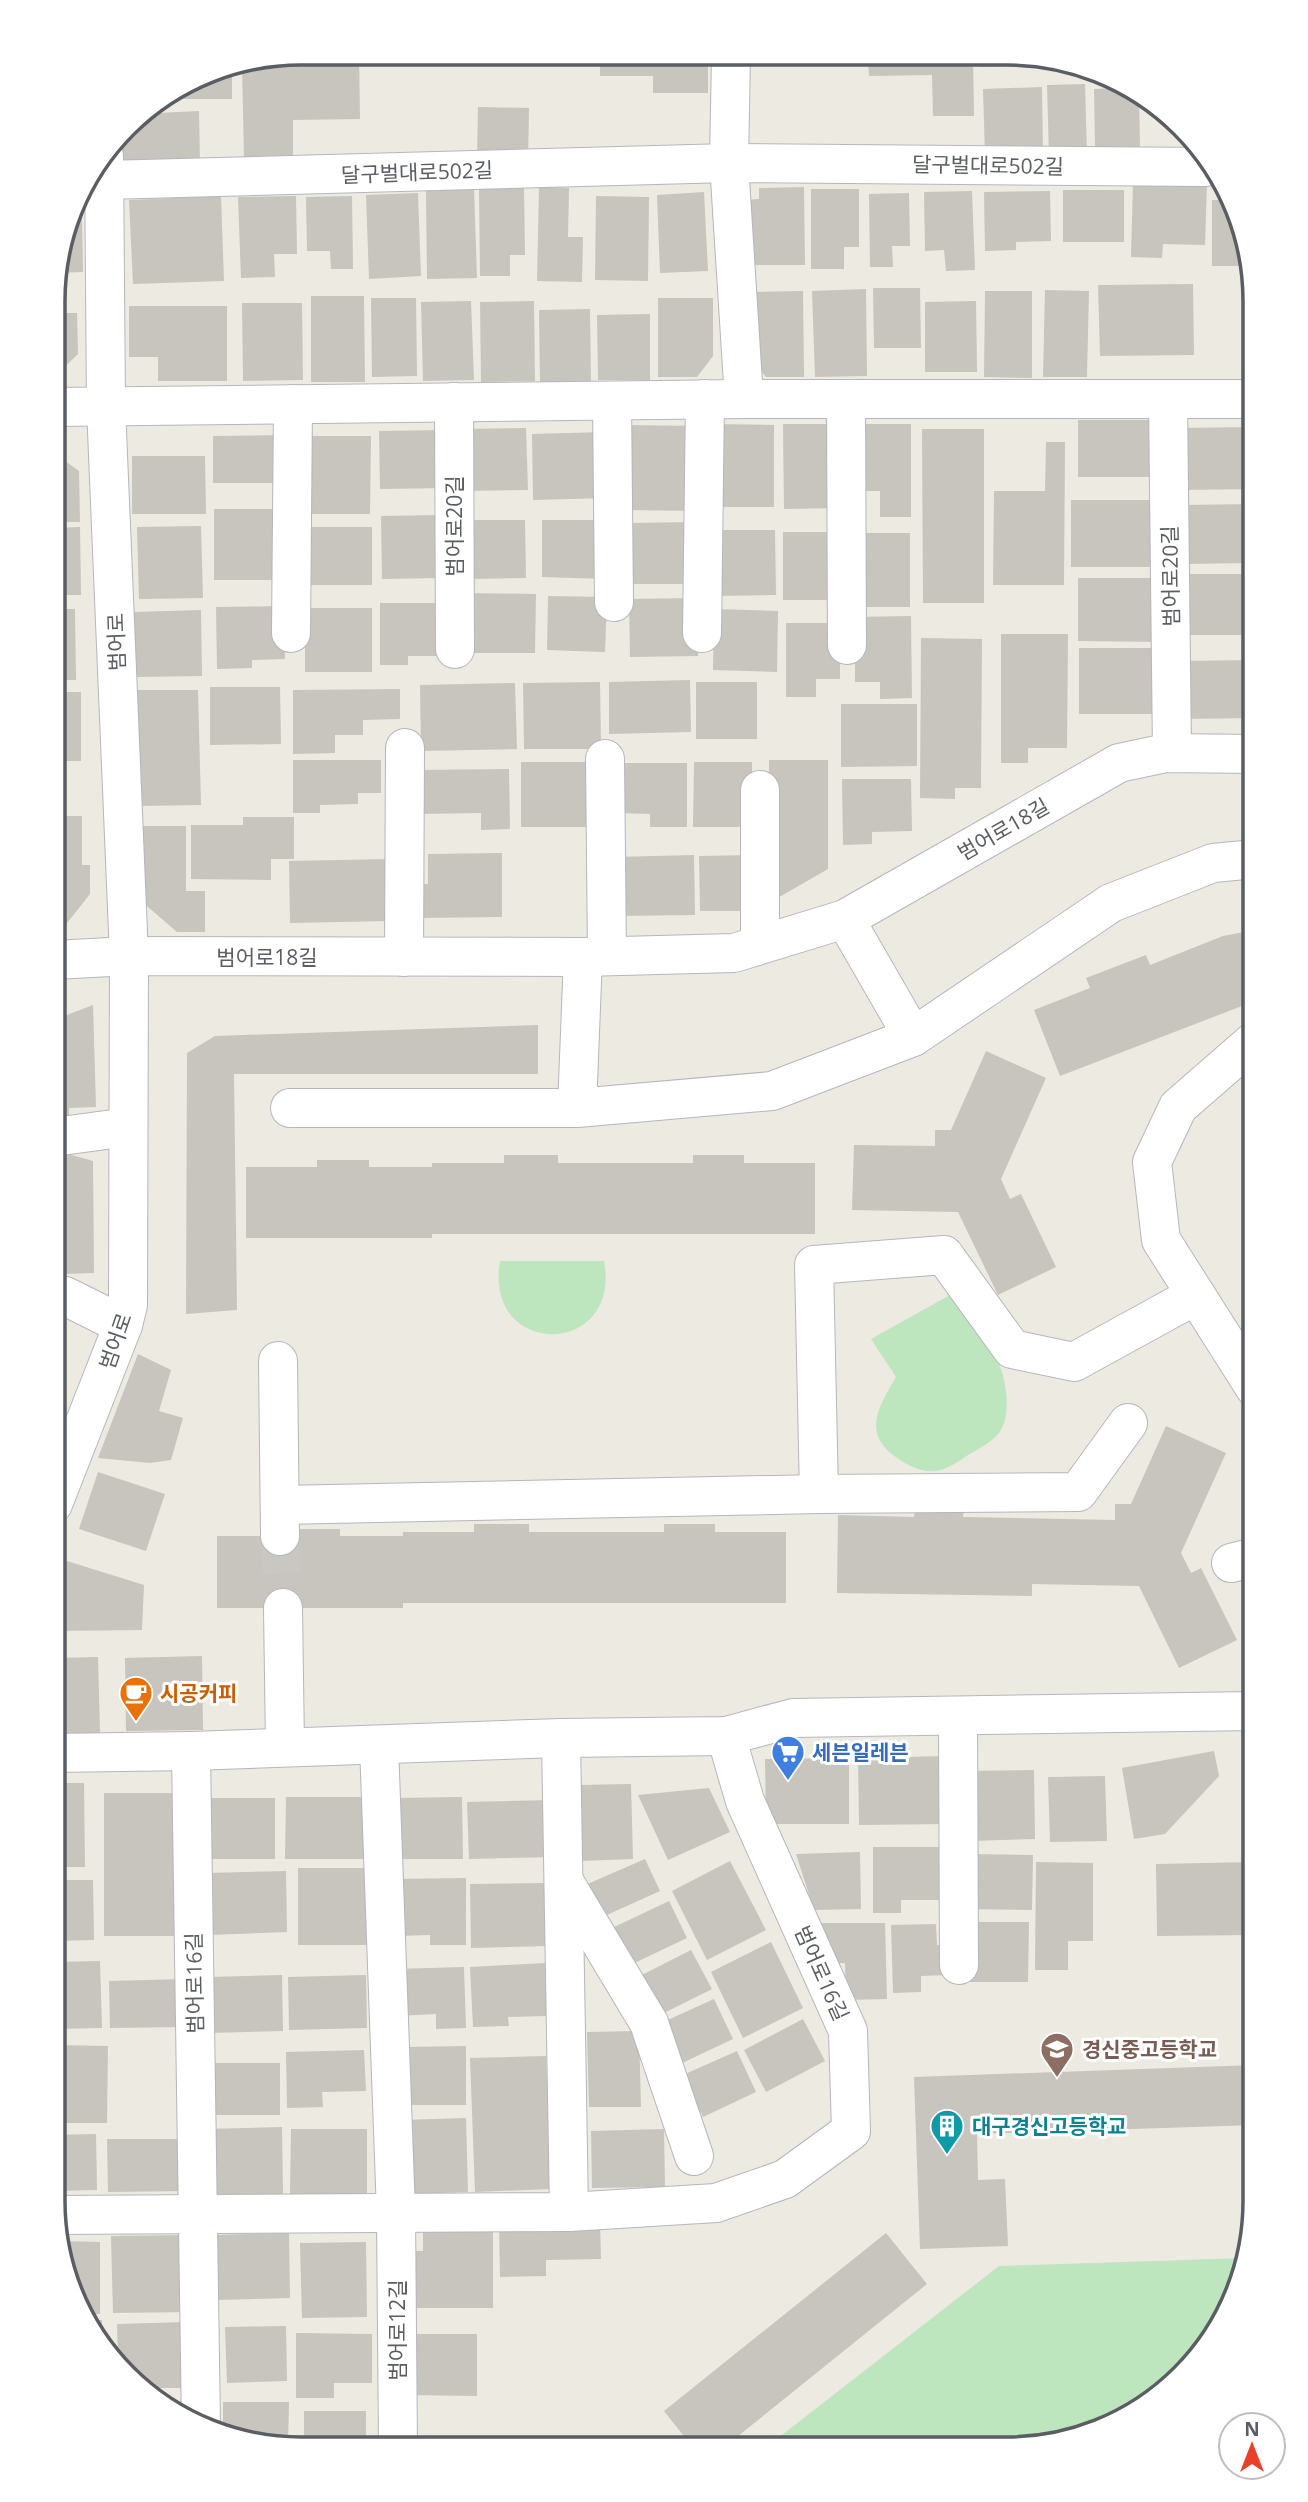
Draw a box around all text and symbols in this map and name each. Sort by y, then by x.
street label: 달구벌대로502길 [912,150,1064,180]
street label: 달구벌대로502길 [341,155,493,189]
street label: 범어로20길 [440,475,468,577]
street label: 범어로20길 [1155,525,1185,627]
street label: 범어로 [101,613,131,671]
street label: 범어로18길 [952,792,1054,866]
street label: 범어로18길 [216,943,318,971]
street label: 범어로 [92,1309,138,1373]
cafe icon: 시공커피 [117,1674,155,1723]
place label: 시공커피 [160,1679,237,1707]
supermarket icon: 세븐일레븐 [769,1733,807,1782]
place label: 세븐일레븐 [812,1738,909,1766]
street label: 범어로16길 [789,1921,855,2025]
street label: 범어로16길 [179,1932,209,2034]
school or university icon: 경신중고등학교 [1038,2030,1076,2079]
place label: 경신중고등학교 [1082,2035,1217,2063]
building icon: 대구경신고등학교 [928,2107,966,2156]
place label: 대구경신고등학교 [972,2112,1127,2140]
street label: 범어로12길 [383,2279,411,2381]
north arrow [1217,2411,1287,2481]
text: N [1244,2416,1260,2442]

